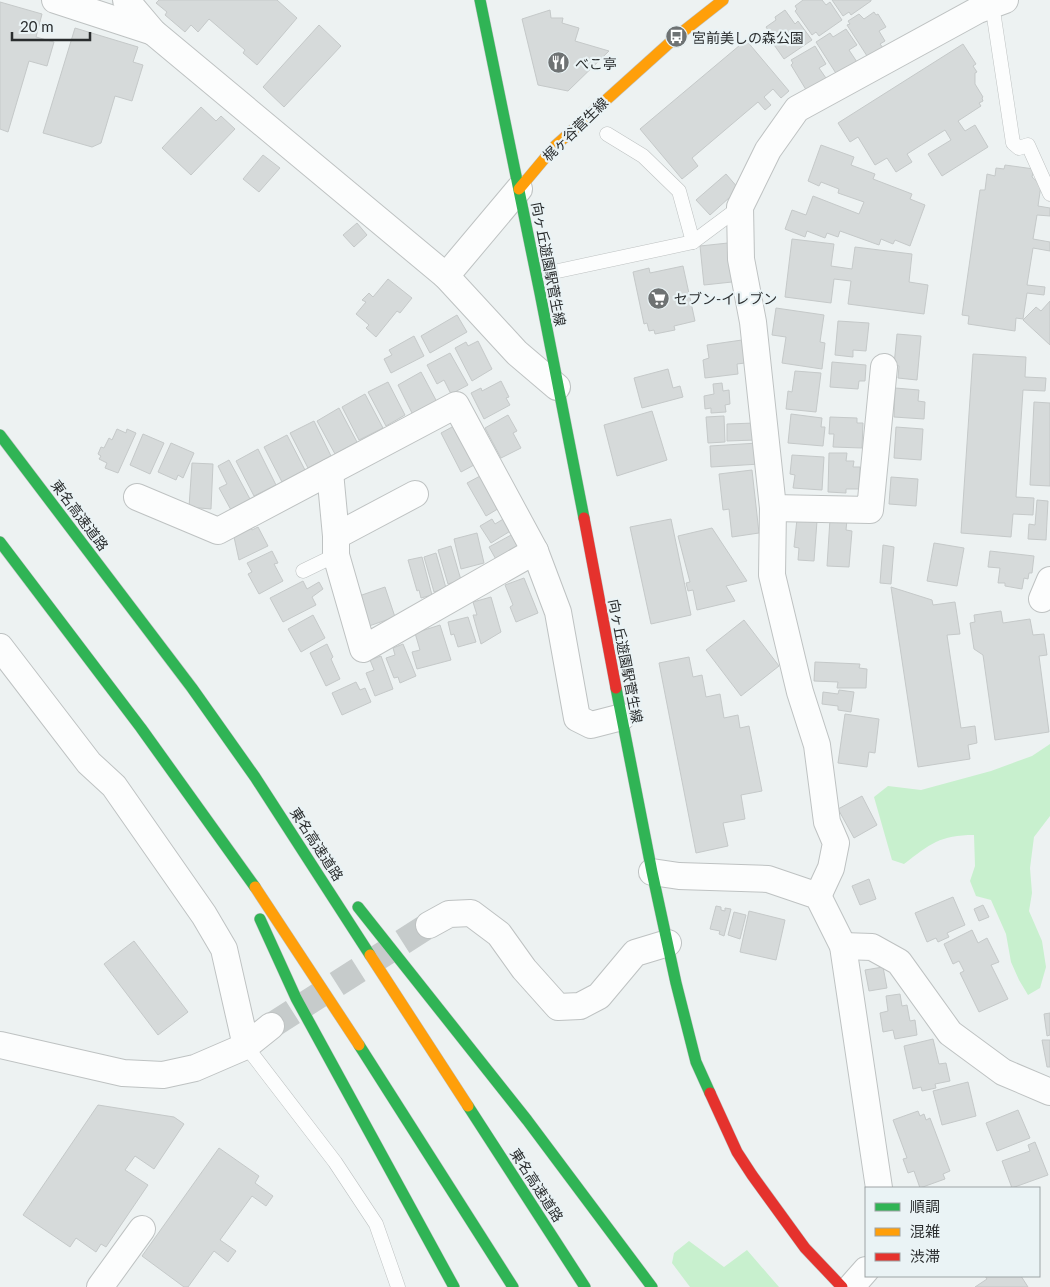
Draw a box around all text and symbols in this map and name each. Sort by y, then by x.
scale bar [12,10,90,42]
text: 20 m [20,17,54,35]
bus stop icon: 宮前美しの森公園 [664,25,688,49]
place label: 宮前美しの森公園 [692,29,804,46]
restaurant icon: べこ亭 [547,51,571,75]
place label: べこ亭 [575,55,617,72]
street label: 梶ヶ谷菅生線 [539,94,611,164]
street label: 向ヶ丘遊園駅菅生線 [529,201,569,327]
supermarket icon: セブン-イレブン [646,286,670,310]
place label: セブン-イレブン [674,290,777,307]
street label: 東名高速道路 [48,476,112,554]
street label: 向ヶ丘遊園駅菅生線 [606,598,646,724]
street label: 東名高速道路 [287,804,347,884]
street label: 東名高速道路 [507,1145,567,1225]
legend [865,1187,1040,1277]
text: 順調 [910,1197,940,1215]
text: 混雑 [910,1222,940,1240]
text: 渋滞 [910,1247,940,1265]

